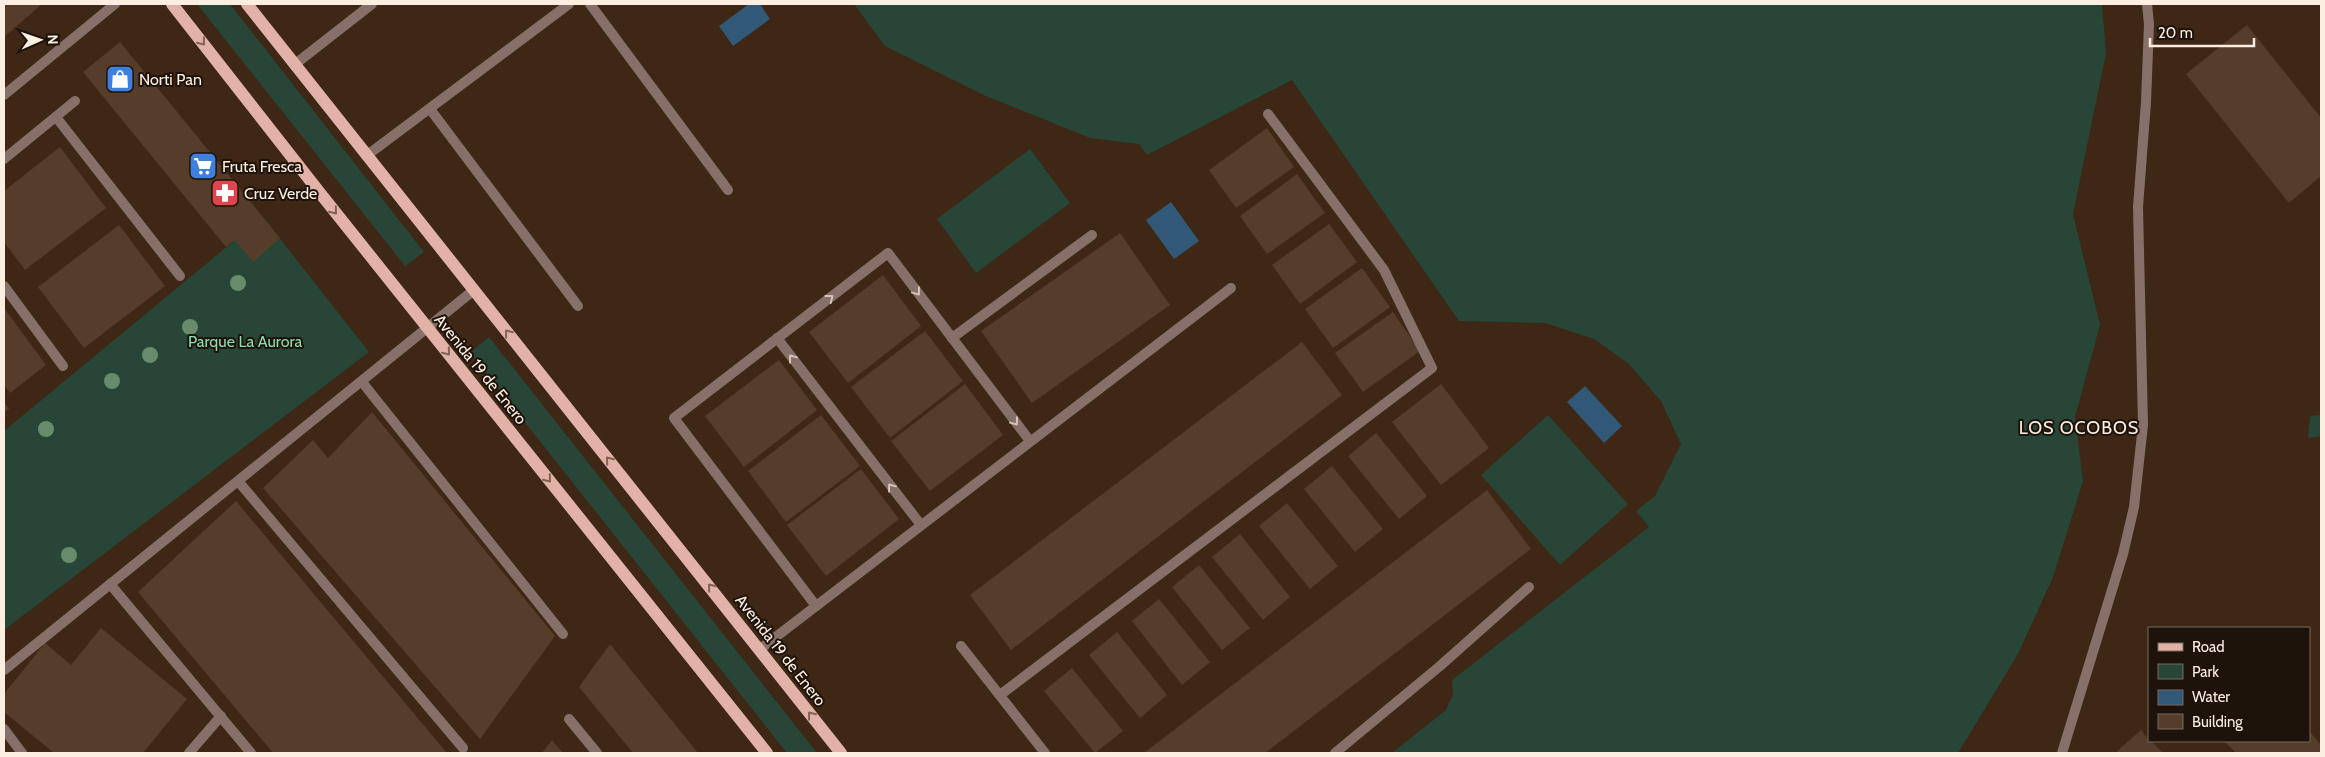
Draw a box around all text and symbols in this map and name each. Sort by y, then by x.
north arrow [15,15,65,65]
scale bar [2150,15,2254,47]
text: 20 m [2158,24,2193,42]
text: N [44,34,62,45]
one-way arrow [196,36,204,45]
shop icon: Norti Pan [105,64,135,94]
place label: Norti Pan [139,70,202,89]
supermarket icon: Fruta Fresca [188,151,218,181]
place label: Fruta Fresca [222,157,302,176]
pharmacy icon: Cruz Verde [210,178,240,208]
place label: Cruz Verde [244,184,317,203]
one-way arrow [329,206,338,215]
one-way arrow [912,286,920,295]
one-way arrow [824,295,833,303]
street label: Avenida 19 de Enero [430,311,531,428]
one-way arrow [505,330,513,339]
park label: Parque La Aurora [188,332,302,351]
one-way arrow [441,346,449,355]
one-way arrow [790,355,798,364]
one-way arrow [1010,416,1018,425]
district label: LOS OCOBOS [2019,417,2139,439]
one-way arrow [607,457,615,466]
one-way arrow [543,473,551,482]
one-way arrow [888,483,897,493]
one-way arrow [708,584,716,593]
street label: Avenida 19 de Enero [731,591,830,710]
legend [2148,627,2310,742]
text: Road [2192,638,2225,656]
text: Park [2192,663,2219,681]
text: Water [2192,688,2230,706]
one-way arrow [809,712,817,721]
text: Building [2192,713,2243,731]

